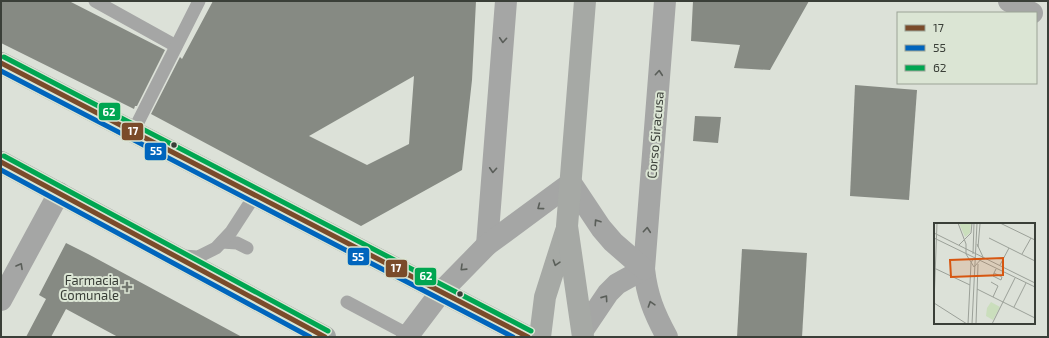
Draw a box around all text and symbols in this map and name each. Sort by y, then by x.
legend [897,12,1037,84]
text: 17 [933,20,944,34]
one-way arrow [498,37,507,43]
text: 55 [933,40,946,54]
text: 62 [933,60,947,74]
one-way arrow [655,69,664,76]
street label: Corso Siracusa [643,91,667,179]
line badge: 62 [98,102,121,121]
text: 62 [103,105,115,118]
line badge: 17 [121,122,144,141]
text: 17 [128,124,138,137]
unlabelled marker [169,140,179,150]
line badge: 55 [144,142,167,161]
text: 55 [150,144,162,157]
one-way arrow [489,167,498,173]
one-way arrow [537,202,544,209]
one-way arrow [594,219,602,226]
inset map [934,223,1035,324]
one-way arrow [642,227,651,233]
line badge: 55 [347,247,370,266]
text: 55 [352,250,364,263]
line badge: 17 [385,259,408,278]
one-way arrow [552,259,560,266]
text: 17 [391,261,401,274]
one-way arrow [15,263,22,270]
one-way arrow [460,263,468,271]
line badge: 62 [414,267,437,286]
text: 62 [420,269,432,282]
place label: Farmacia Comunale [60,272,119,303]
marker: Farmacia Comunale [122,282,132,292]
unlabelled marker [455,289,465,299]
one-way arrow [600,295,607,302]
one-way arrow [648,301,656,308]

